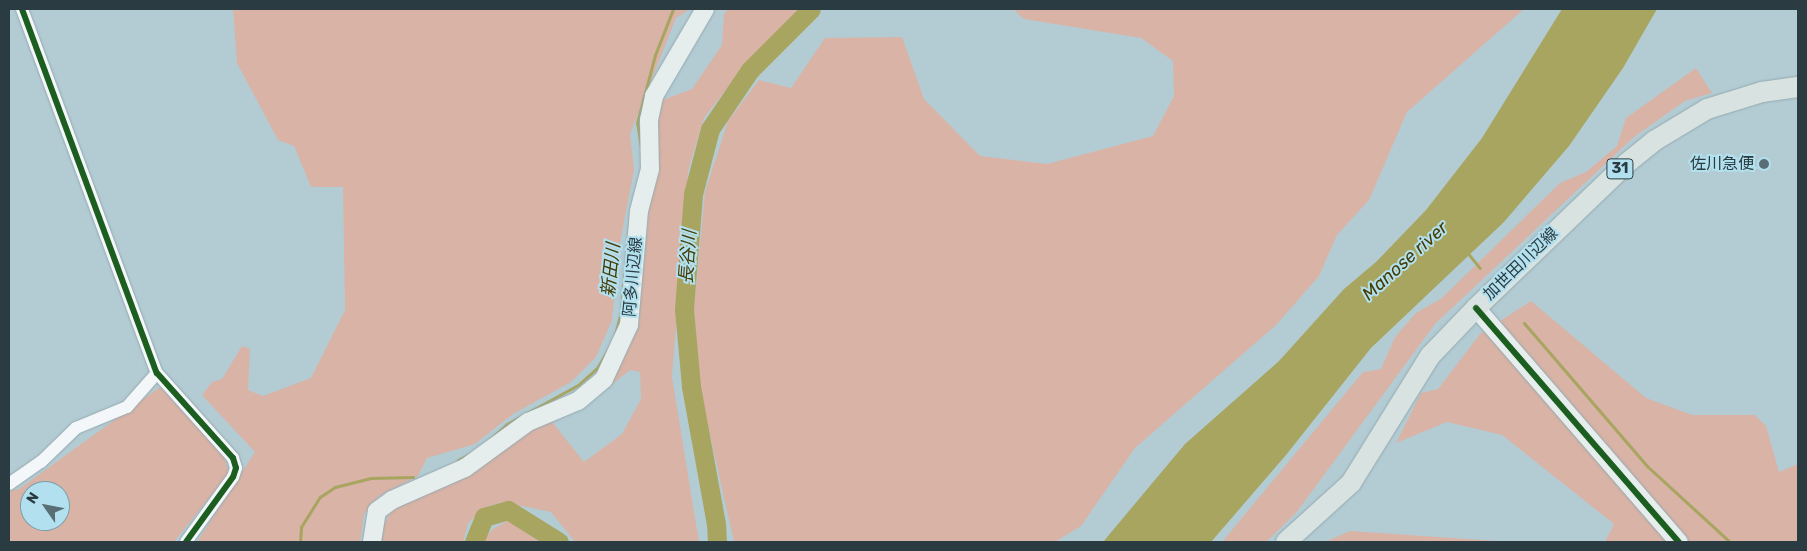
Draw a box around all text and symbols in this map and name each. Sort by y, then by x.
place label: 佐川急便 [1690,154,1754,174]
road number: 31 [1606,156,1634,182]
marker: 佐川急便 [1758,158,1770,170]
water label: Manose river [1358,217,1452,305]
street label: 加世田川辺線 [1480,224,1562,304]
water label: 長谷川 [675,229,701,285]
street label: 阿多川辺線 [620,236,646,318]
water label: 新田川 [597,242,625,298]
north arrow [20,481,70,531]
text: N [23,489,43,507]

